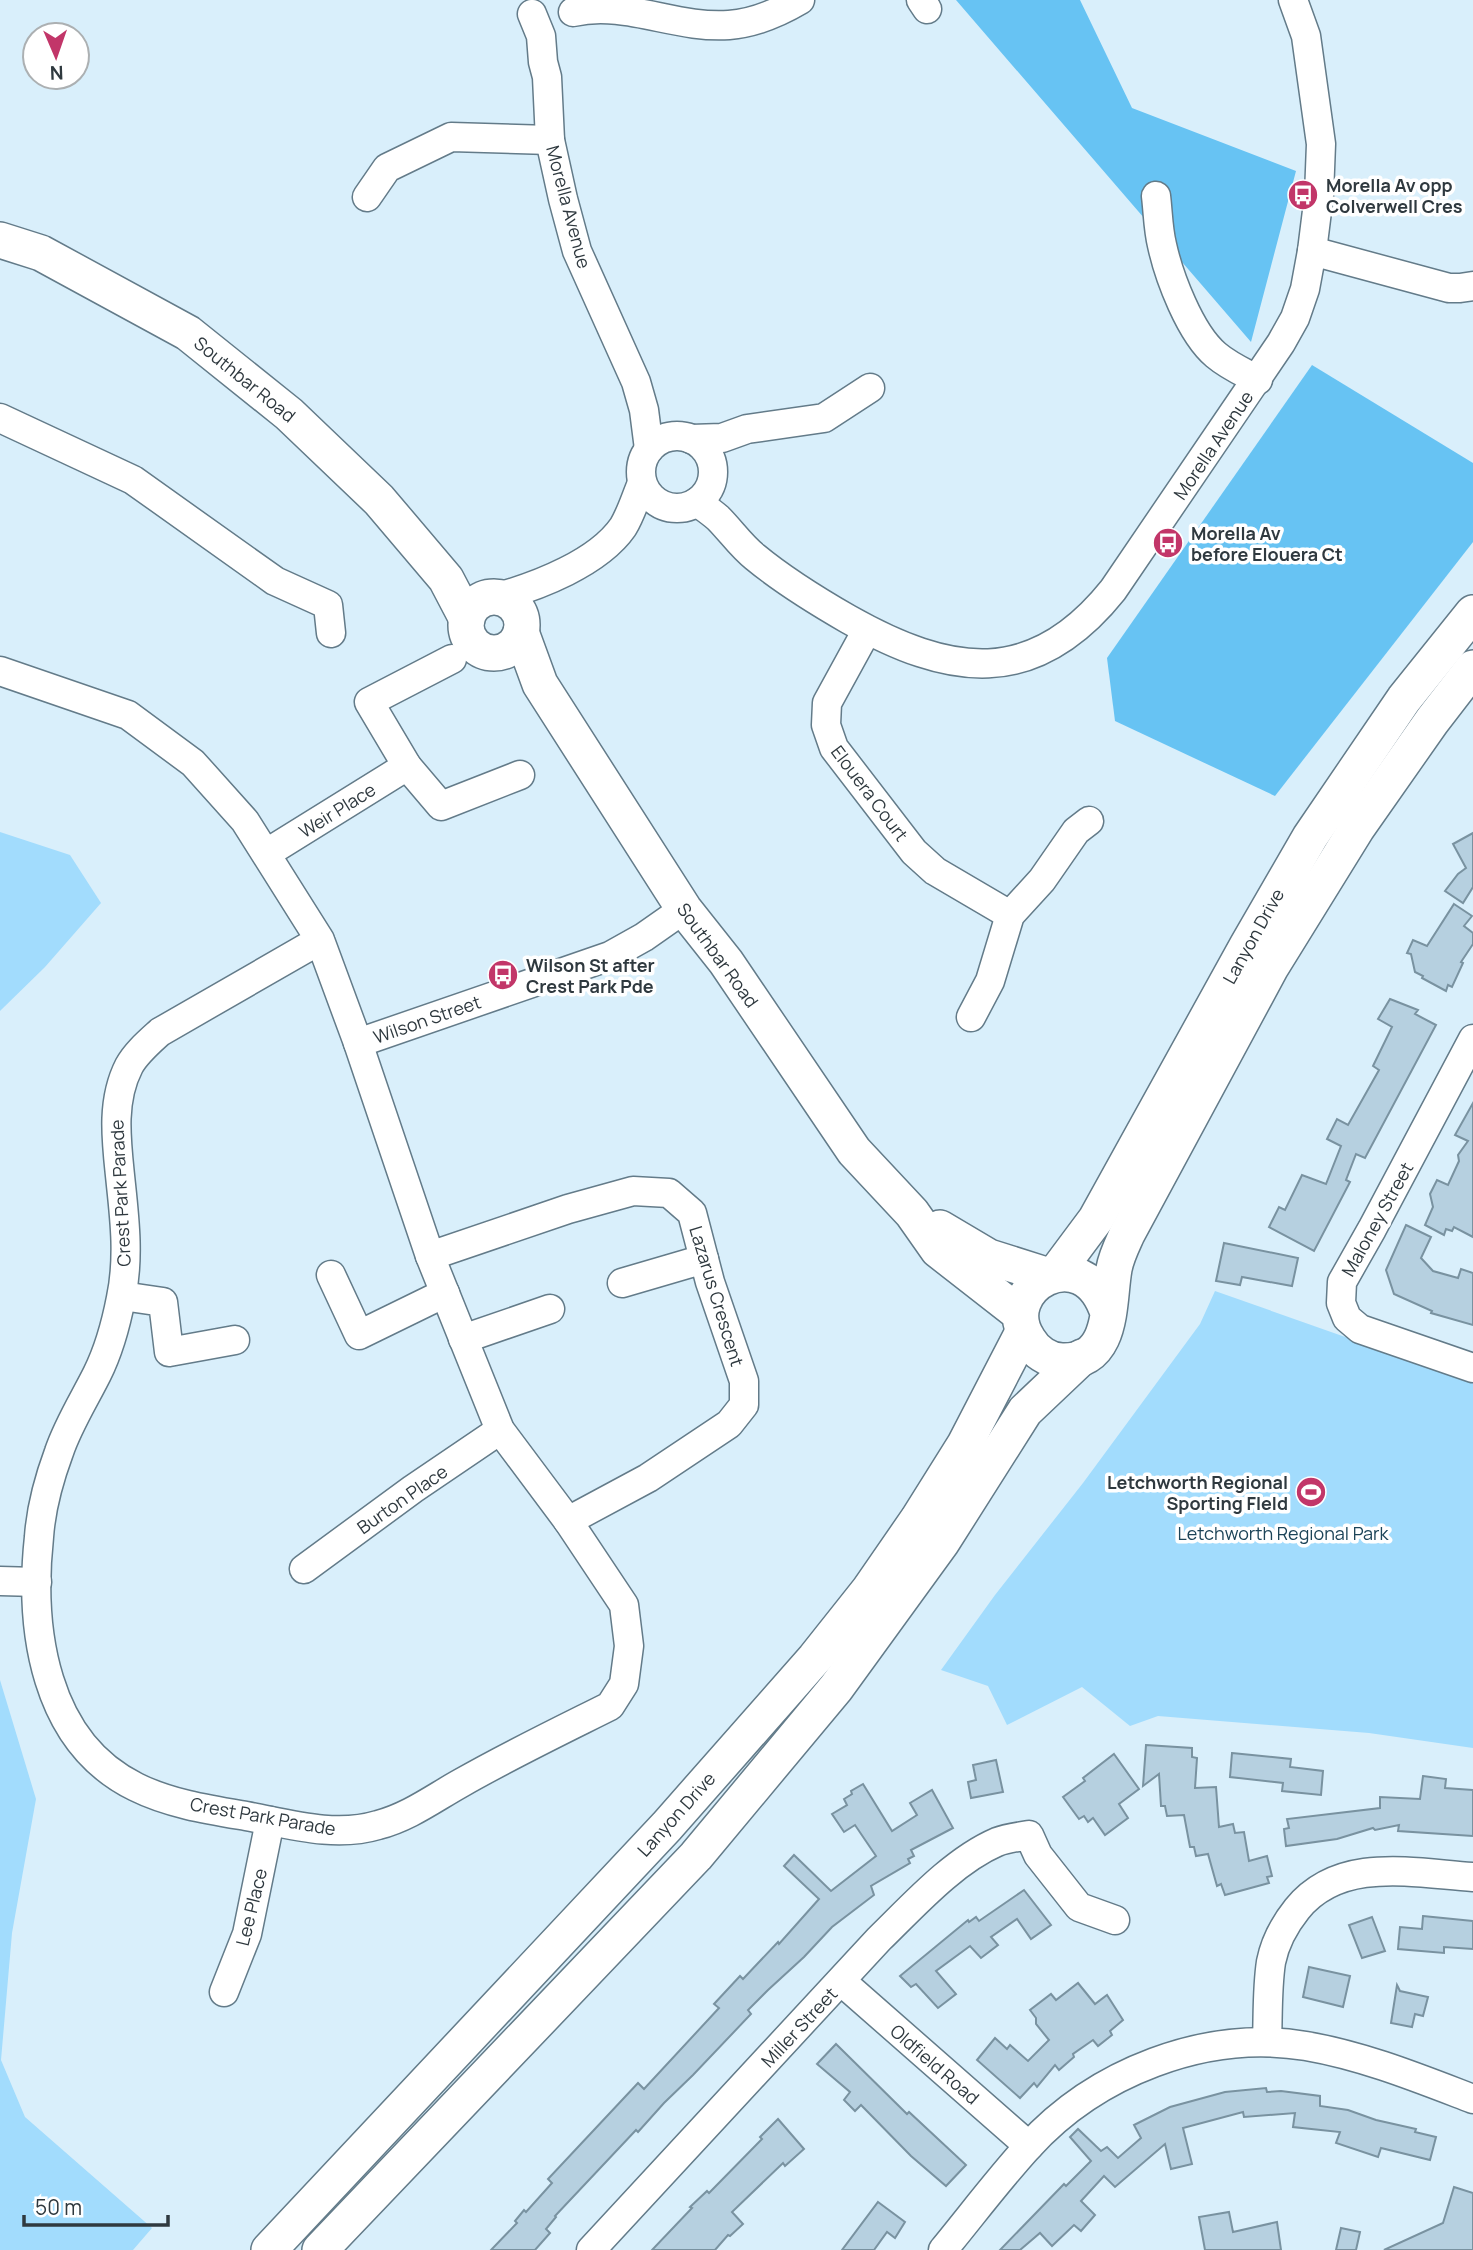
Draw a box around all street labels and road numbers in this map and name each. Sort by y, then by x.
street label: Morella Avenue [541,143,597,271]
street label: Southbar Road [189,331,301,427]
street label: Morella Avenue [1168,386,1258,504]
street label: Elouera Court [826,740,914,846]
street label: Weir Place [294,777,380,843]
street label: Lanyon Drive [1217,884,1289,988]
street label: Southbar Road [672,898,764,1012]
street label: Wilson Street [370,989,484,1049]
street label: Crest Park Parade [104,1119,136,1267]
street label: Maloney Street [1336,1158,1418,1280]
street label: Lazarus Crescent [684,1223,750,1369]
street label: Burton Place [352,1459,452,1539]
street label: Lanyon Drive [632,1767,720,1861]
street label: Crest Park Parade [188,1791,338,1841]
street label: Lee Place [230,1866,272,1948]
street label: Miller Street [756,1982,842,2072]
street label: Oldfield Road [885,2019,985,2109]

